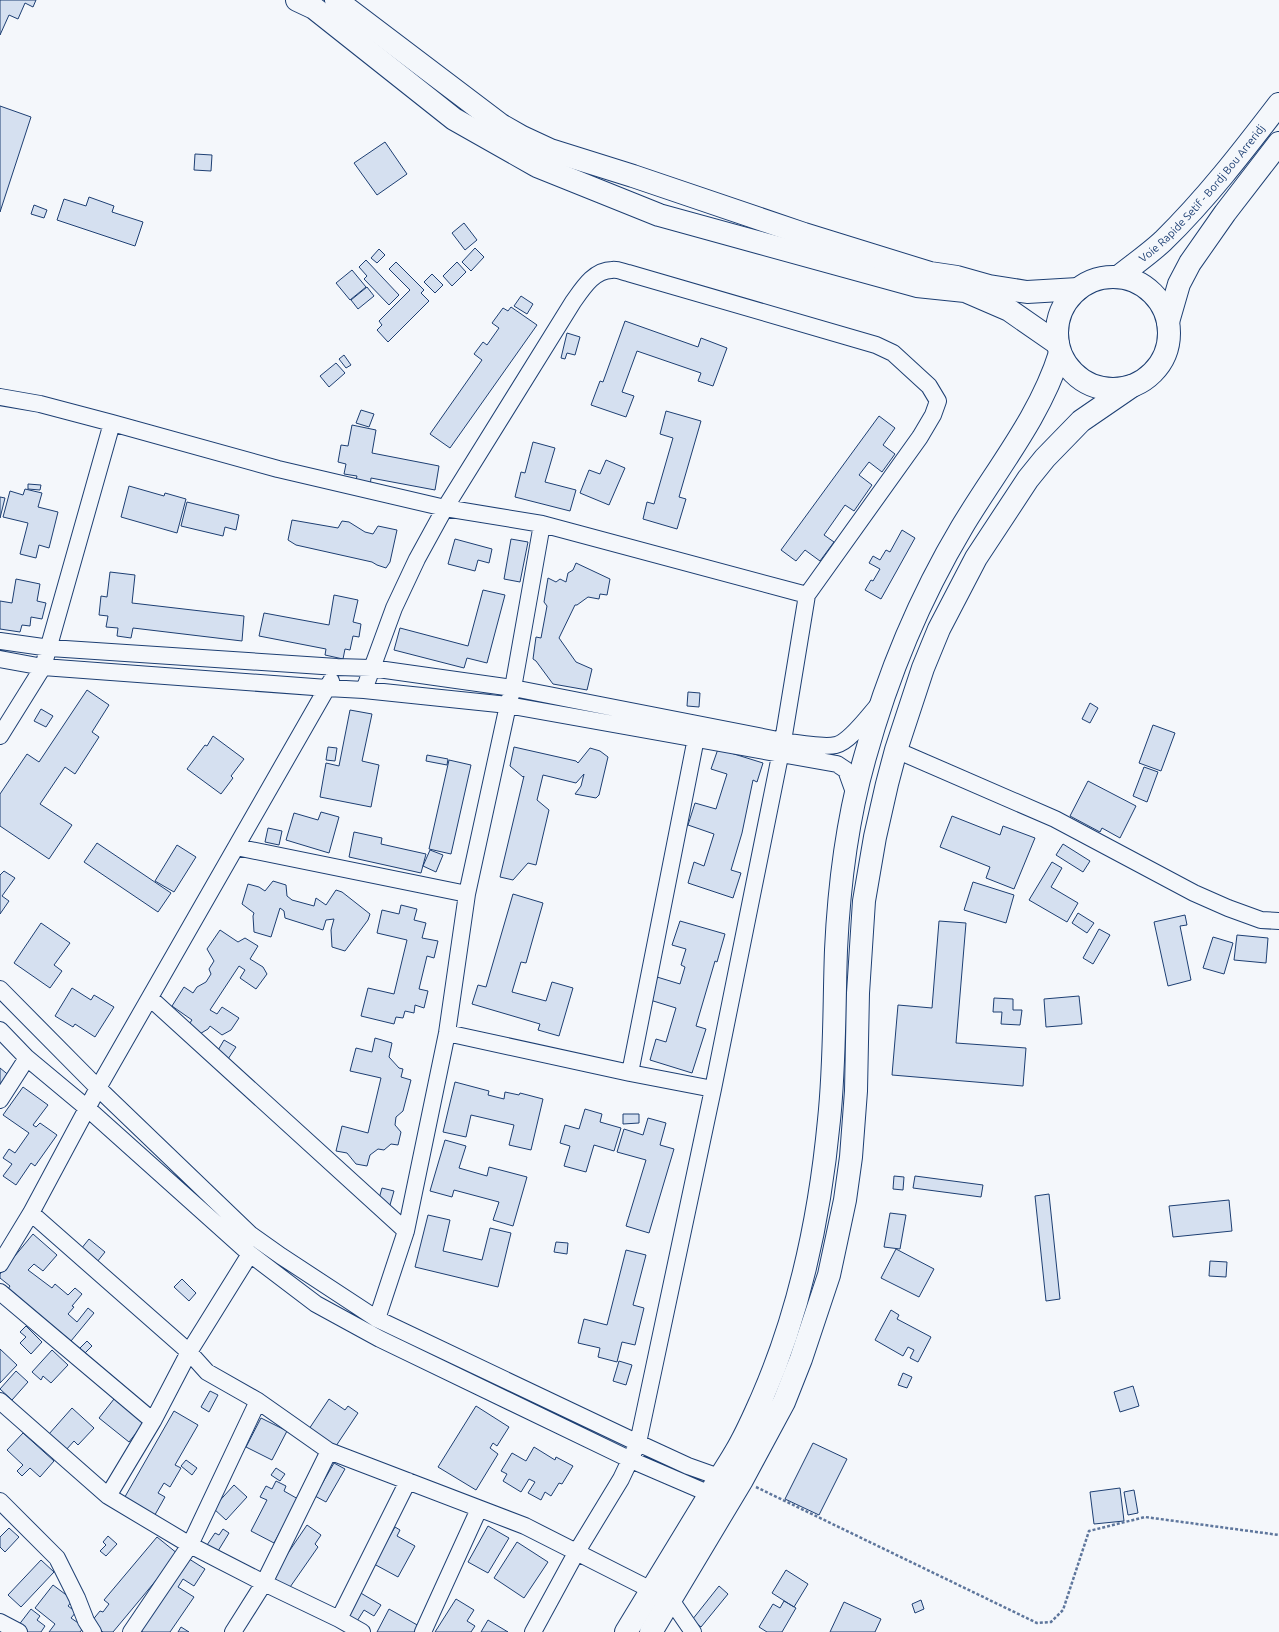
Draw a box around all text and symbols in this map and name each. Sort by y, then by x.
street label: Voie Rapide Setif - Bordj Bou Arreridj [1137,122,1267,264]

